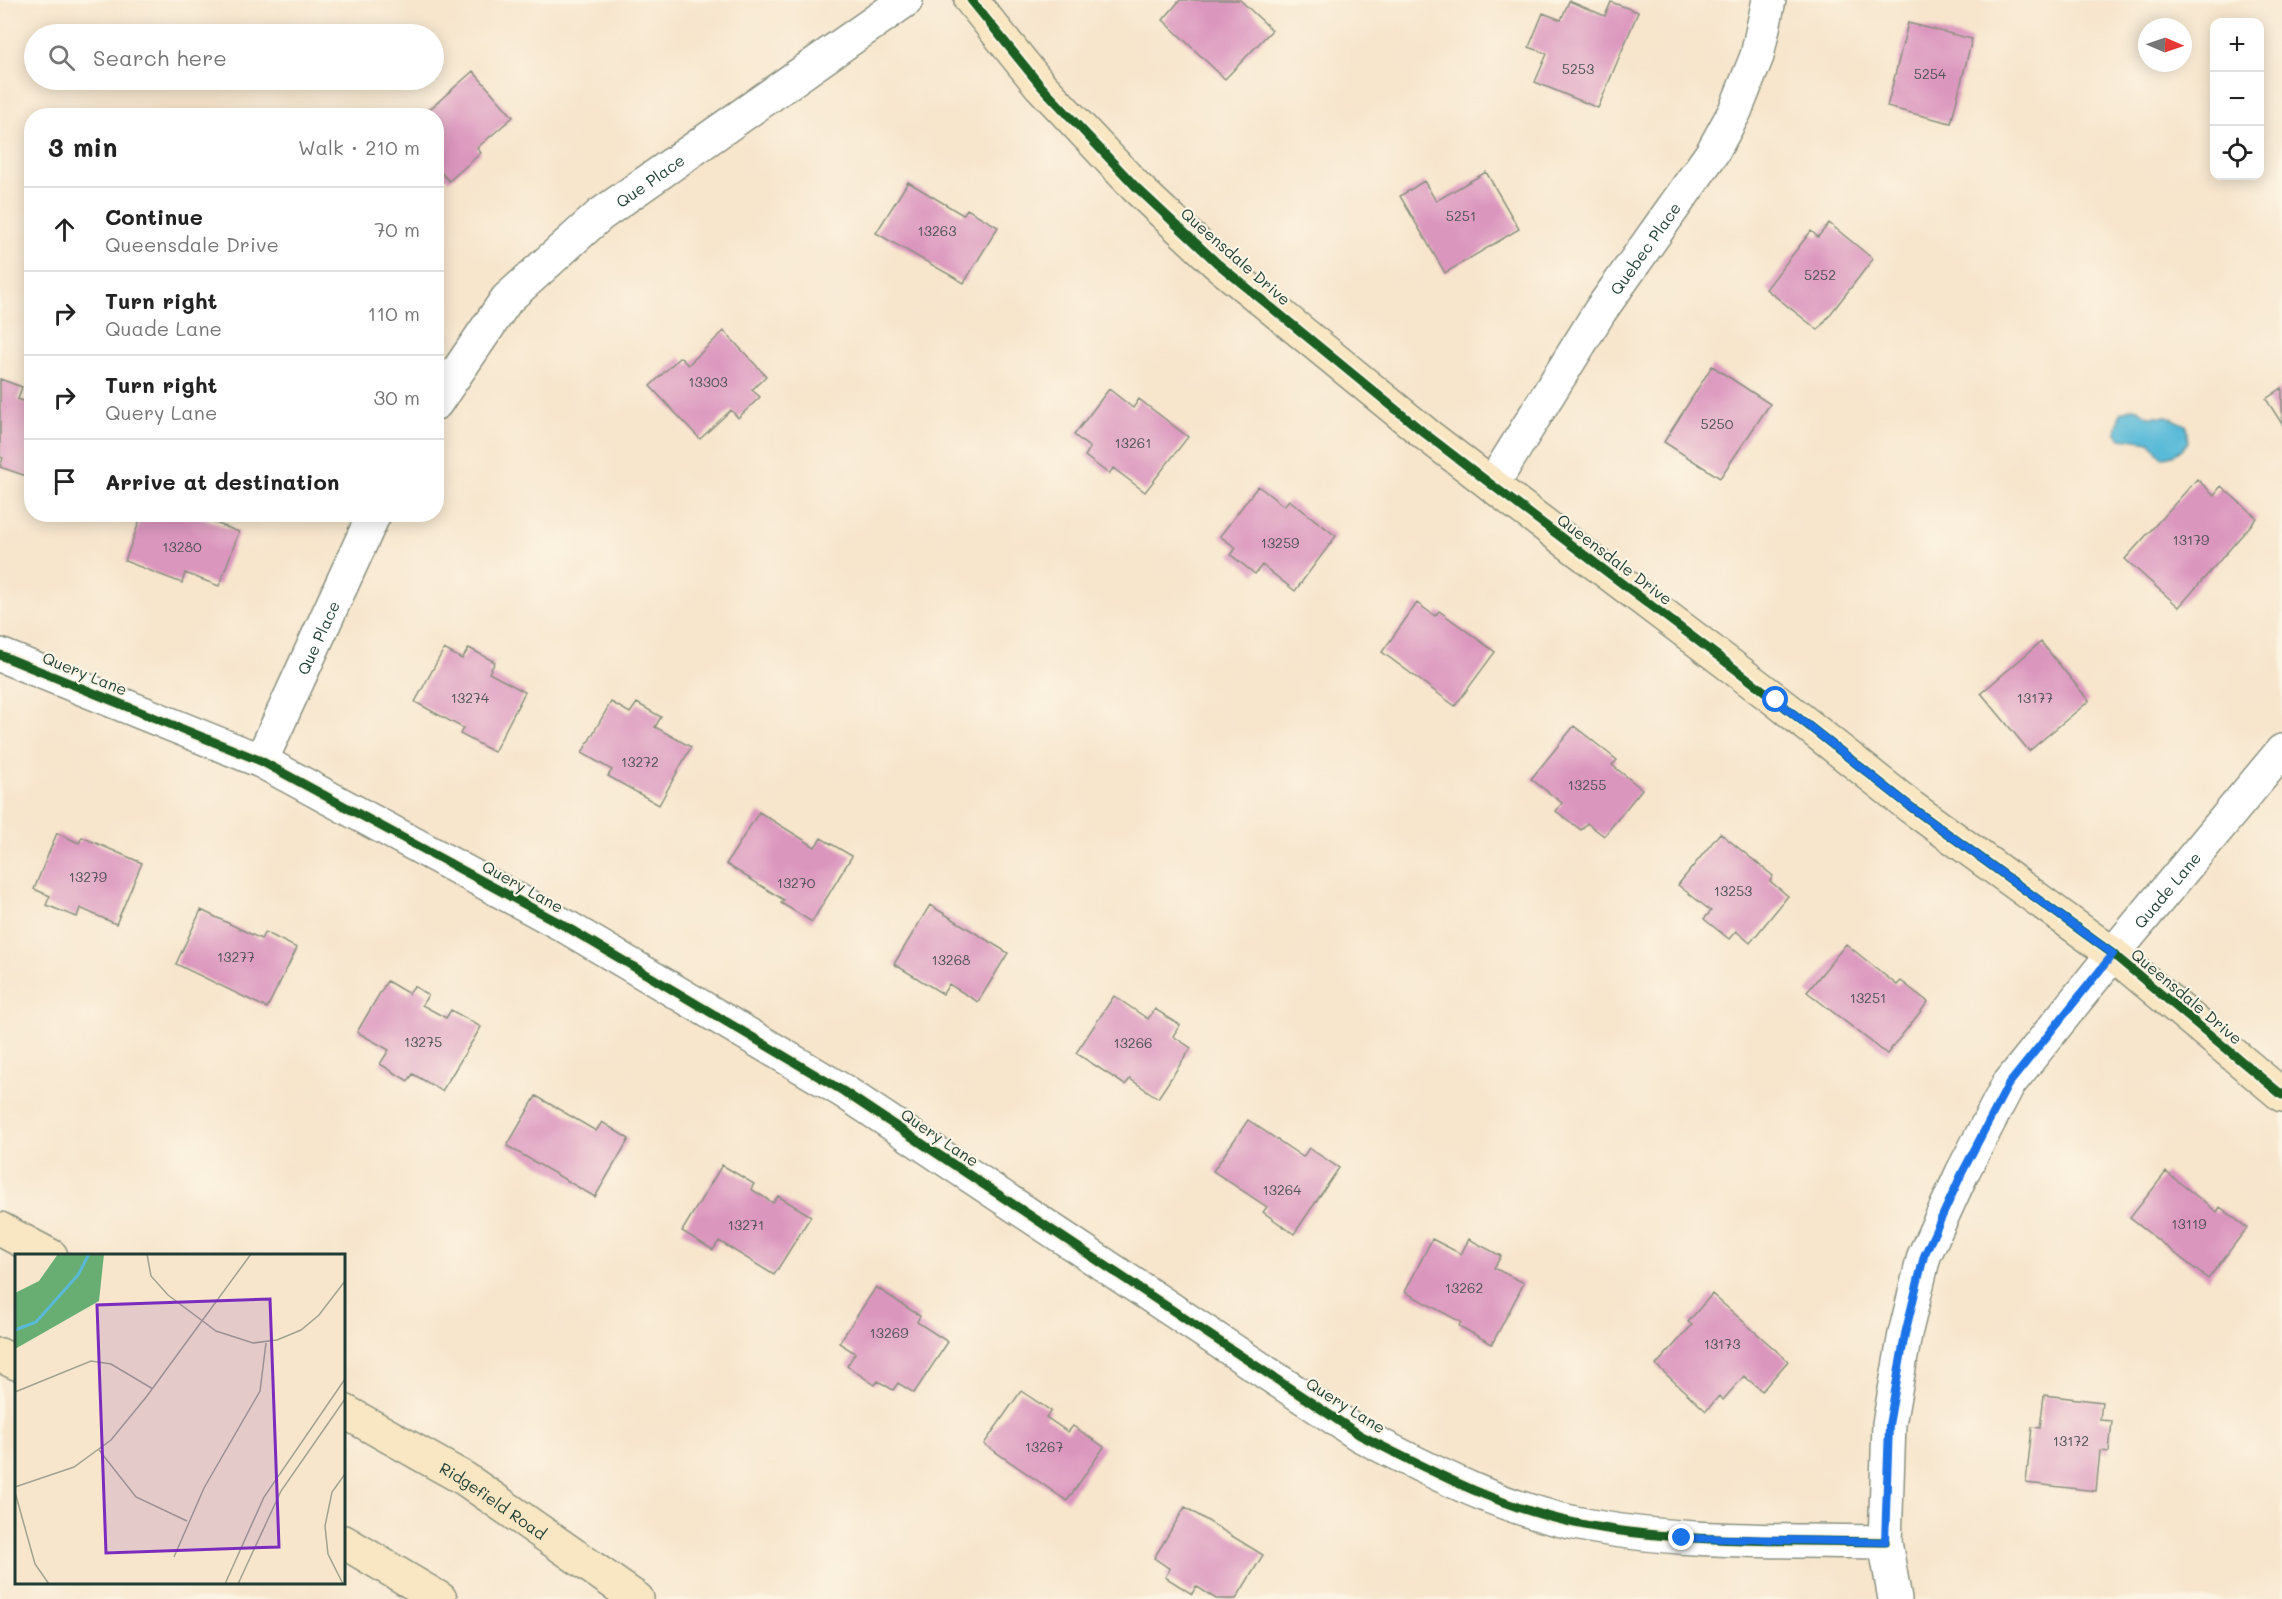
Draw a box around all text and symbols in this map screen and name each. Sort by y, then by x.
north arrow [2138,18,2192,72]
map controls [2210,18,2264,180]
button: + [2210,18,2264,72]
search box [24,24,444,90]
icon: search [45,41,78,74]
text: Search here [93,43,227,72]
house number: 5253 [1562,59,1594,78]
house number: 5254 [1914,64,1947,83]
button: − [2210,72,2264,126]
button: locate [2210,126,2264,180]
text: 3 min [48,130,117,164]
text: Walk · 210 m [298,134,420,160]
street label: Que Place [611,149,688,211]
street label: Quebec Place [1605,198,1685,299]
text: Continue [105,202,203,231]
street label: Queensdale Drive [1177,202,1295,310]
house number: 5251 [1446,206,1476,225]
icon: ahead [48,213,81,246]
text: 70 m [374,216,420,242]
house number: 13263 [918,221,956,240]
text: Queensdale Drive [105,231,279,257]
house number: 5252 [1804,265,1836,284]
text: Turn right [105,286,217,315]
icon: right [48,297,81,330]
text: 110 m [367,300,420,326]
text: Quade Lane [105,315,222,341]
text: Turn right [105,370,217,399]
house number: 13303 [688,372,728,391]
icon: right [48,381,81,414]
text: 30 m [374,384,420,410]
text: Query Lane [105,399,217,425]
house number: 5250 [1701,414,1734,433]
house number: 13261 [1115,433,1151,452]
icon: arrive [48,465,81,498]
text: Arrive at destination [105,467,340,496]
street label: Queensdale Drive [1553,509,1677,609]
house number: 13179 [2173,530,2209,549]
house number: 13259 [1261,533,1299,552]
house number: 13280 [162,537,202,556]
street label: Que Place [292,597,344,678]
street label: Query Lane [39,646,131,700]
route start [1762,686,1788,712]
house number: 13274 [451,688,490,707]
house number: 13177 [2017,688,2053,707]
house number: 13272 [621,752,659,771]
house number: 13255 [1568,775,1606,794]
street label: Quade Lane [2129,847,2205,932]
street label: Query Lane [479,855,567,917]
house number: 13279 [69,867,107,886]
house number: 13270 [777,873,816,892]
house number: 13253 [1714,881,1752,900]
street label: Queensdale Drive [2127,943,2247,1049]
house number: 13277 [217,947,255,966]
house number: 13268 [931,950,971,969]
house number: 13251 [1850,988,1886,1007]
house number: 13275 [404,1032,442,1051]
house number: 13266 [1113,1033,1153,1052]
street label: Query Lane [897,1103,983,1171]
house number: 13264 [1263,1180,1302,1199]
house number: 13119 [2171,1214,2207,1233]
house number: 13271 [728,1215,764,1234]
inset map [15,1254,345,1584]
house number: 13262 [1445,1278,1483,1297]
house number: 13269 [870,1323,909,1342]
house number: 13173 [1704,1334,1740,1353]
street label: Query Lane [1302,1372,1390,1438]
house number: 13172 [2053,1431,2089,1450]
house number: 13267 [1025,1437,1063,1456]
street label: Ridgefield Road [436,1457,551,1543]
route end [1668,1524,1694,1550]

